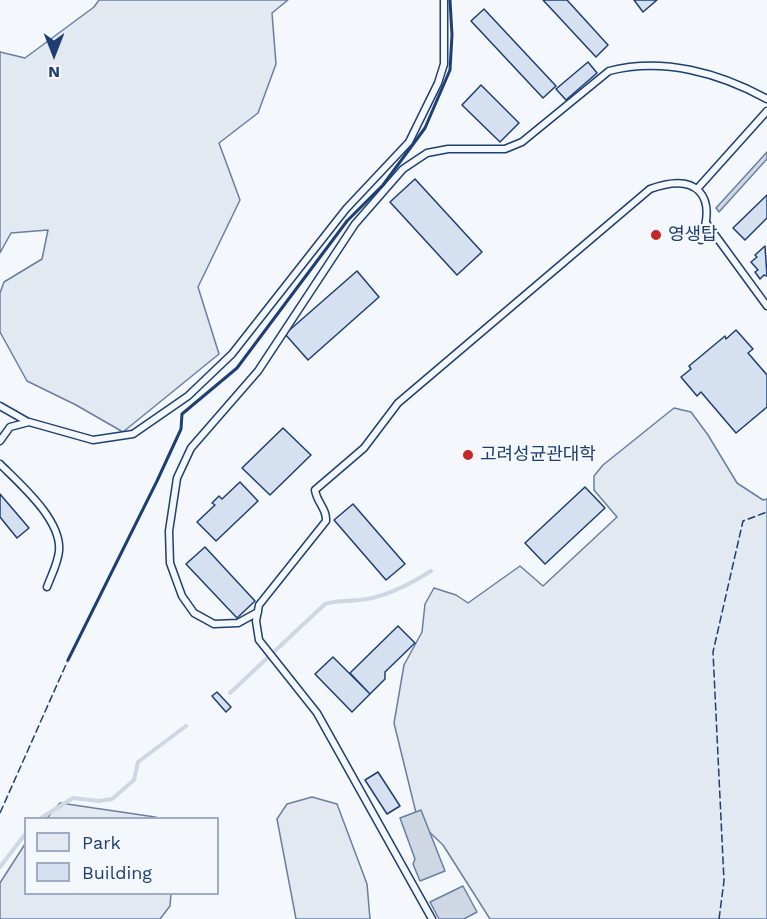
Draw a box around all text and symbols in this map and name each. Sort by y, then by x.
north arrow [24,24,84,84]
text: N [48,63,60,82]
place label: 영생탑 [668,224,718,246]
marker: 영생탑 [649,228,663,242]
place label: 고려성균관대학 [480,444,596,466]
marker: 고려성균관대학 [461,448,475,462]
legend [24,817,219,895]
text: Park [82,832,121,853]
text: Building [82,862,152,883]

